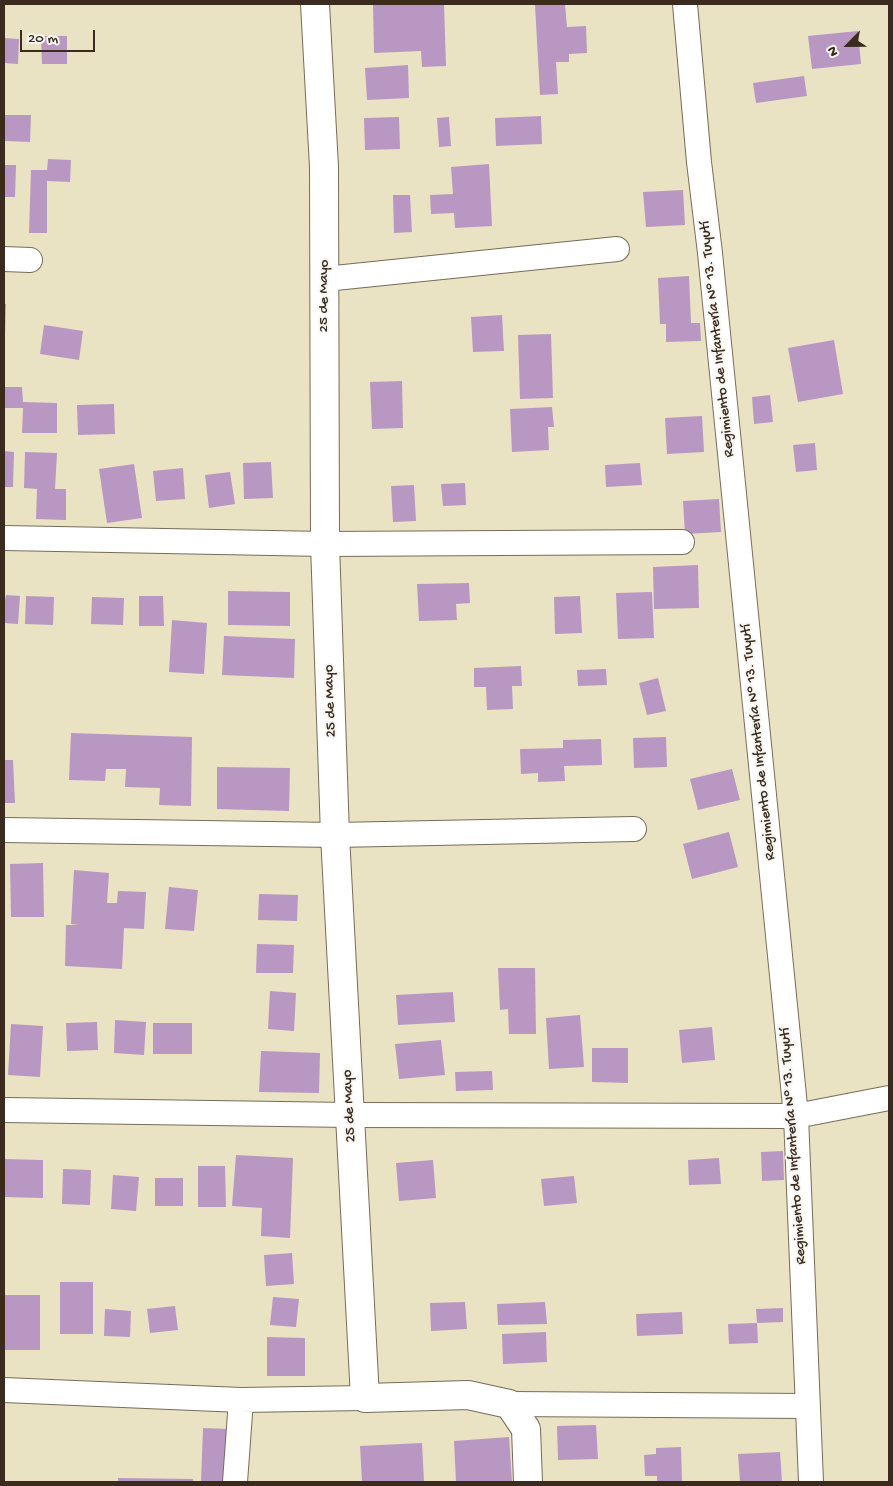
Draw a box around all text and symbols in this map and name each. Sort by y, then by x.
scale bar [22,20,98,52]
north arrow [823,20,873,70]
text: 20 m [28,30,58,48]
text: N [824,44,843,59]
street label: Regimiento de Infantería N° 13. Tuyutí [697,220,739,458]
street label: 25 de Mayo [316,260,334,332]
street label: Regimiento de Infantería N° 13. Tuyutí [738,623,780,861]
street label: 25 de Mayo [321,664,341,738]
street label: Regimiento de Infantería N° 13. Tuyutí [777,1027,811,1265]
street label: 25 de Mayo [339,1069,361,1143]

